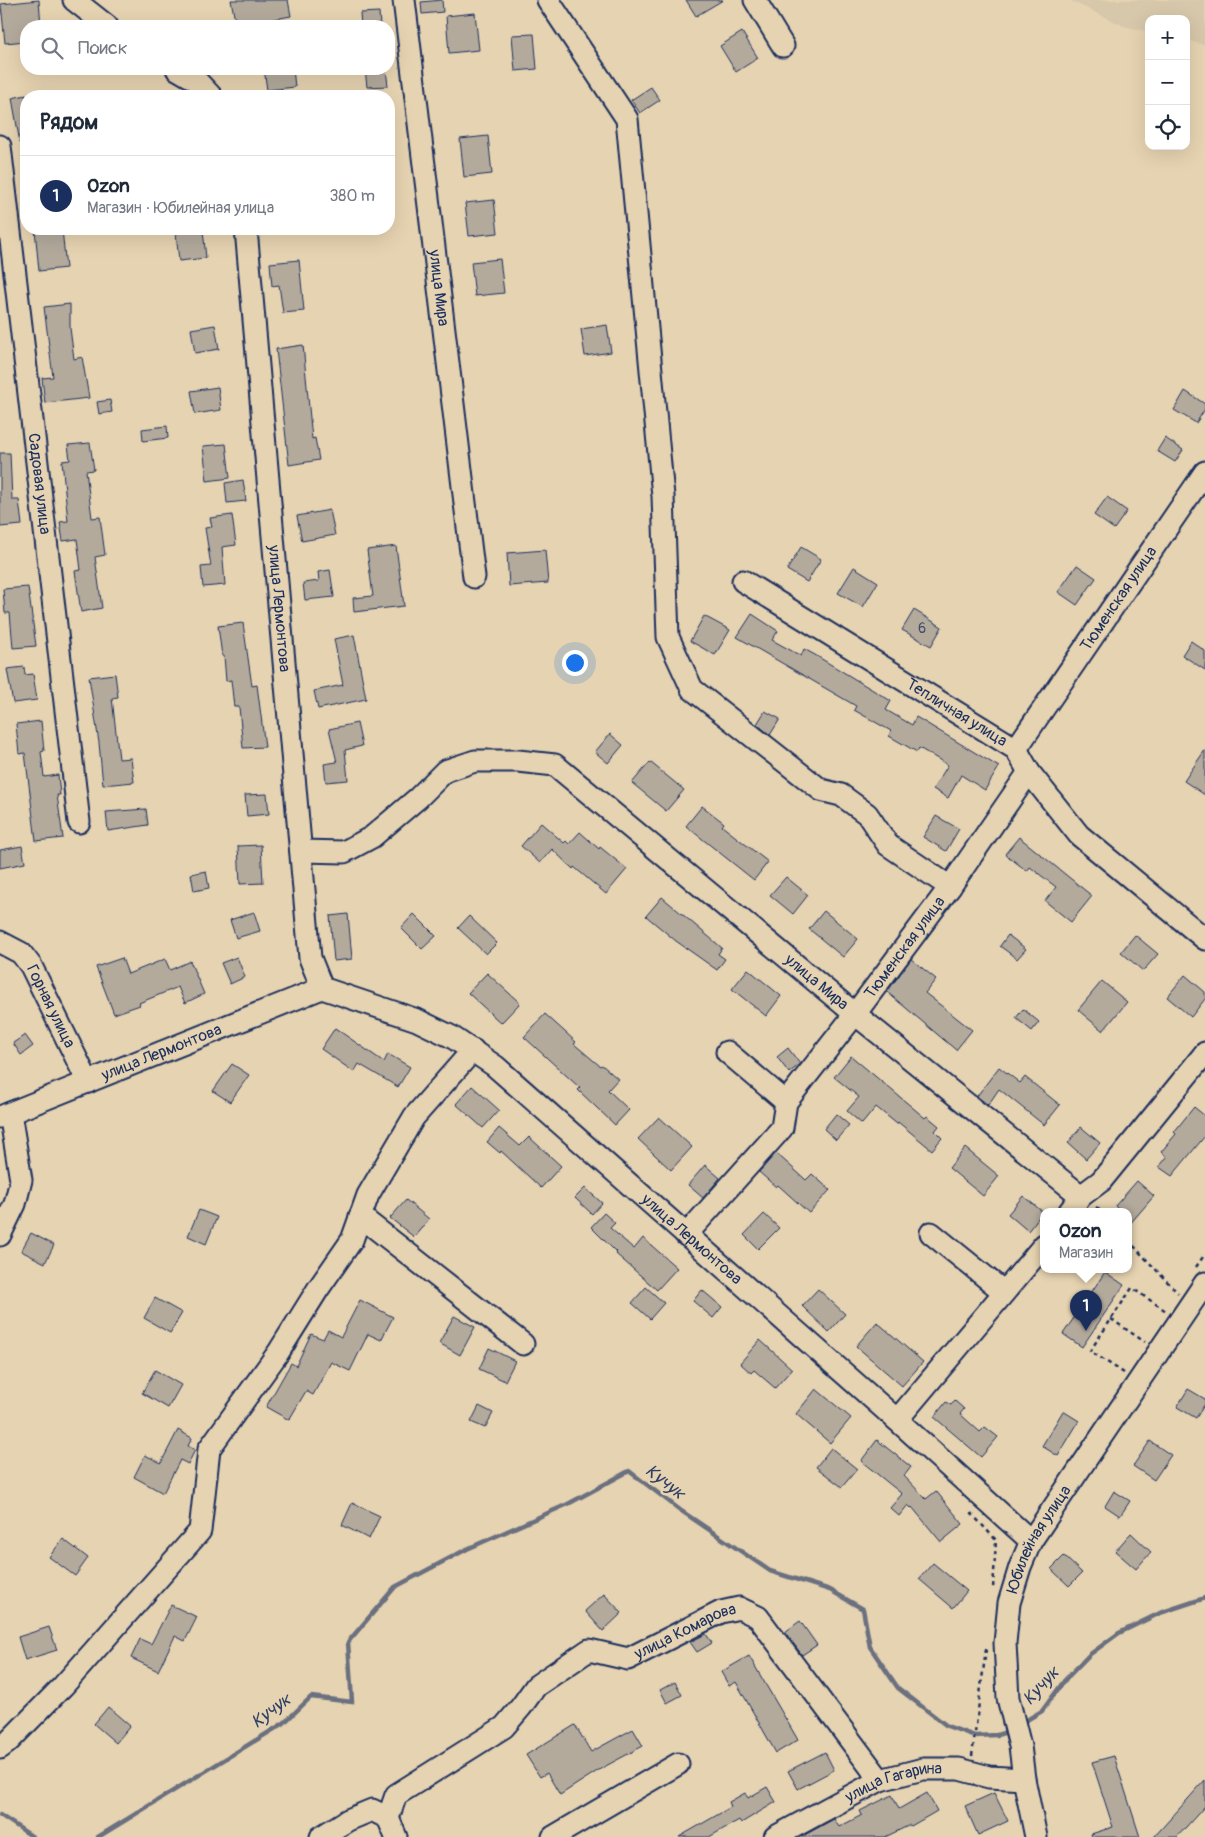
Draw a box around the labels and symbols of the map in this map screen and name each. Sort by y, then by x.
street label: улица Мира [424,247,453,327]
street label: Садовая улица [24,432,55,535]
street label: Тюменская улица [1076,542,1161,655]
street label: улица Лермонтова [264,543,295,673]
house number: 6 [918,620,926,637]
your location [562,650,588,676]
street label: Тепличная улица [903,674,1011,751]
street label: Тюменская улица [860,892,949,1003]
street label: улица Мира [780,949,853,1014]
street label: Горная улица [22,961,80,1051]
street label: улица Лермонтова [98,1019,224,1086]
street label: улица Лермонтова [636,1189,746,1289]
pin: 1 [1070,1290,1102,1331]
water label: Кучук [641,1459,691,1506]
street label: Юбилейная улица [1003,1481,1076,1596]
street label: улица Комарова [630,1599,738,1665]
water label: Кучук [1018,1661,1065,1710]
water label: Кучук [246,1688,297,1733]
street label: улица Гагарина [841,1758,942,1808]

